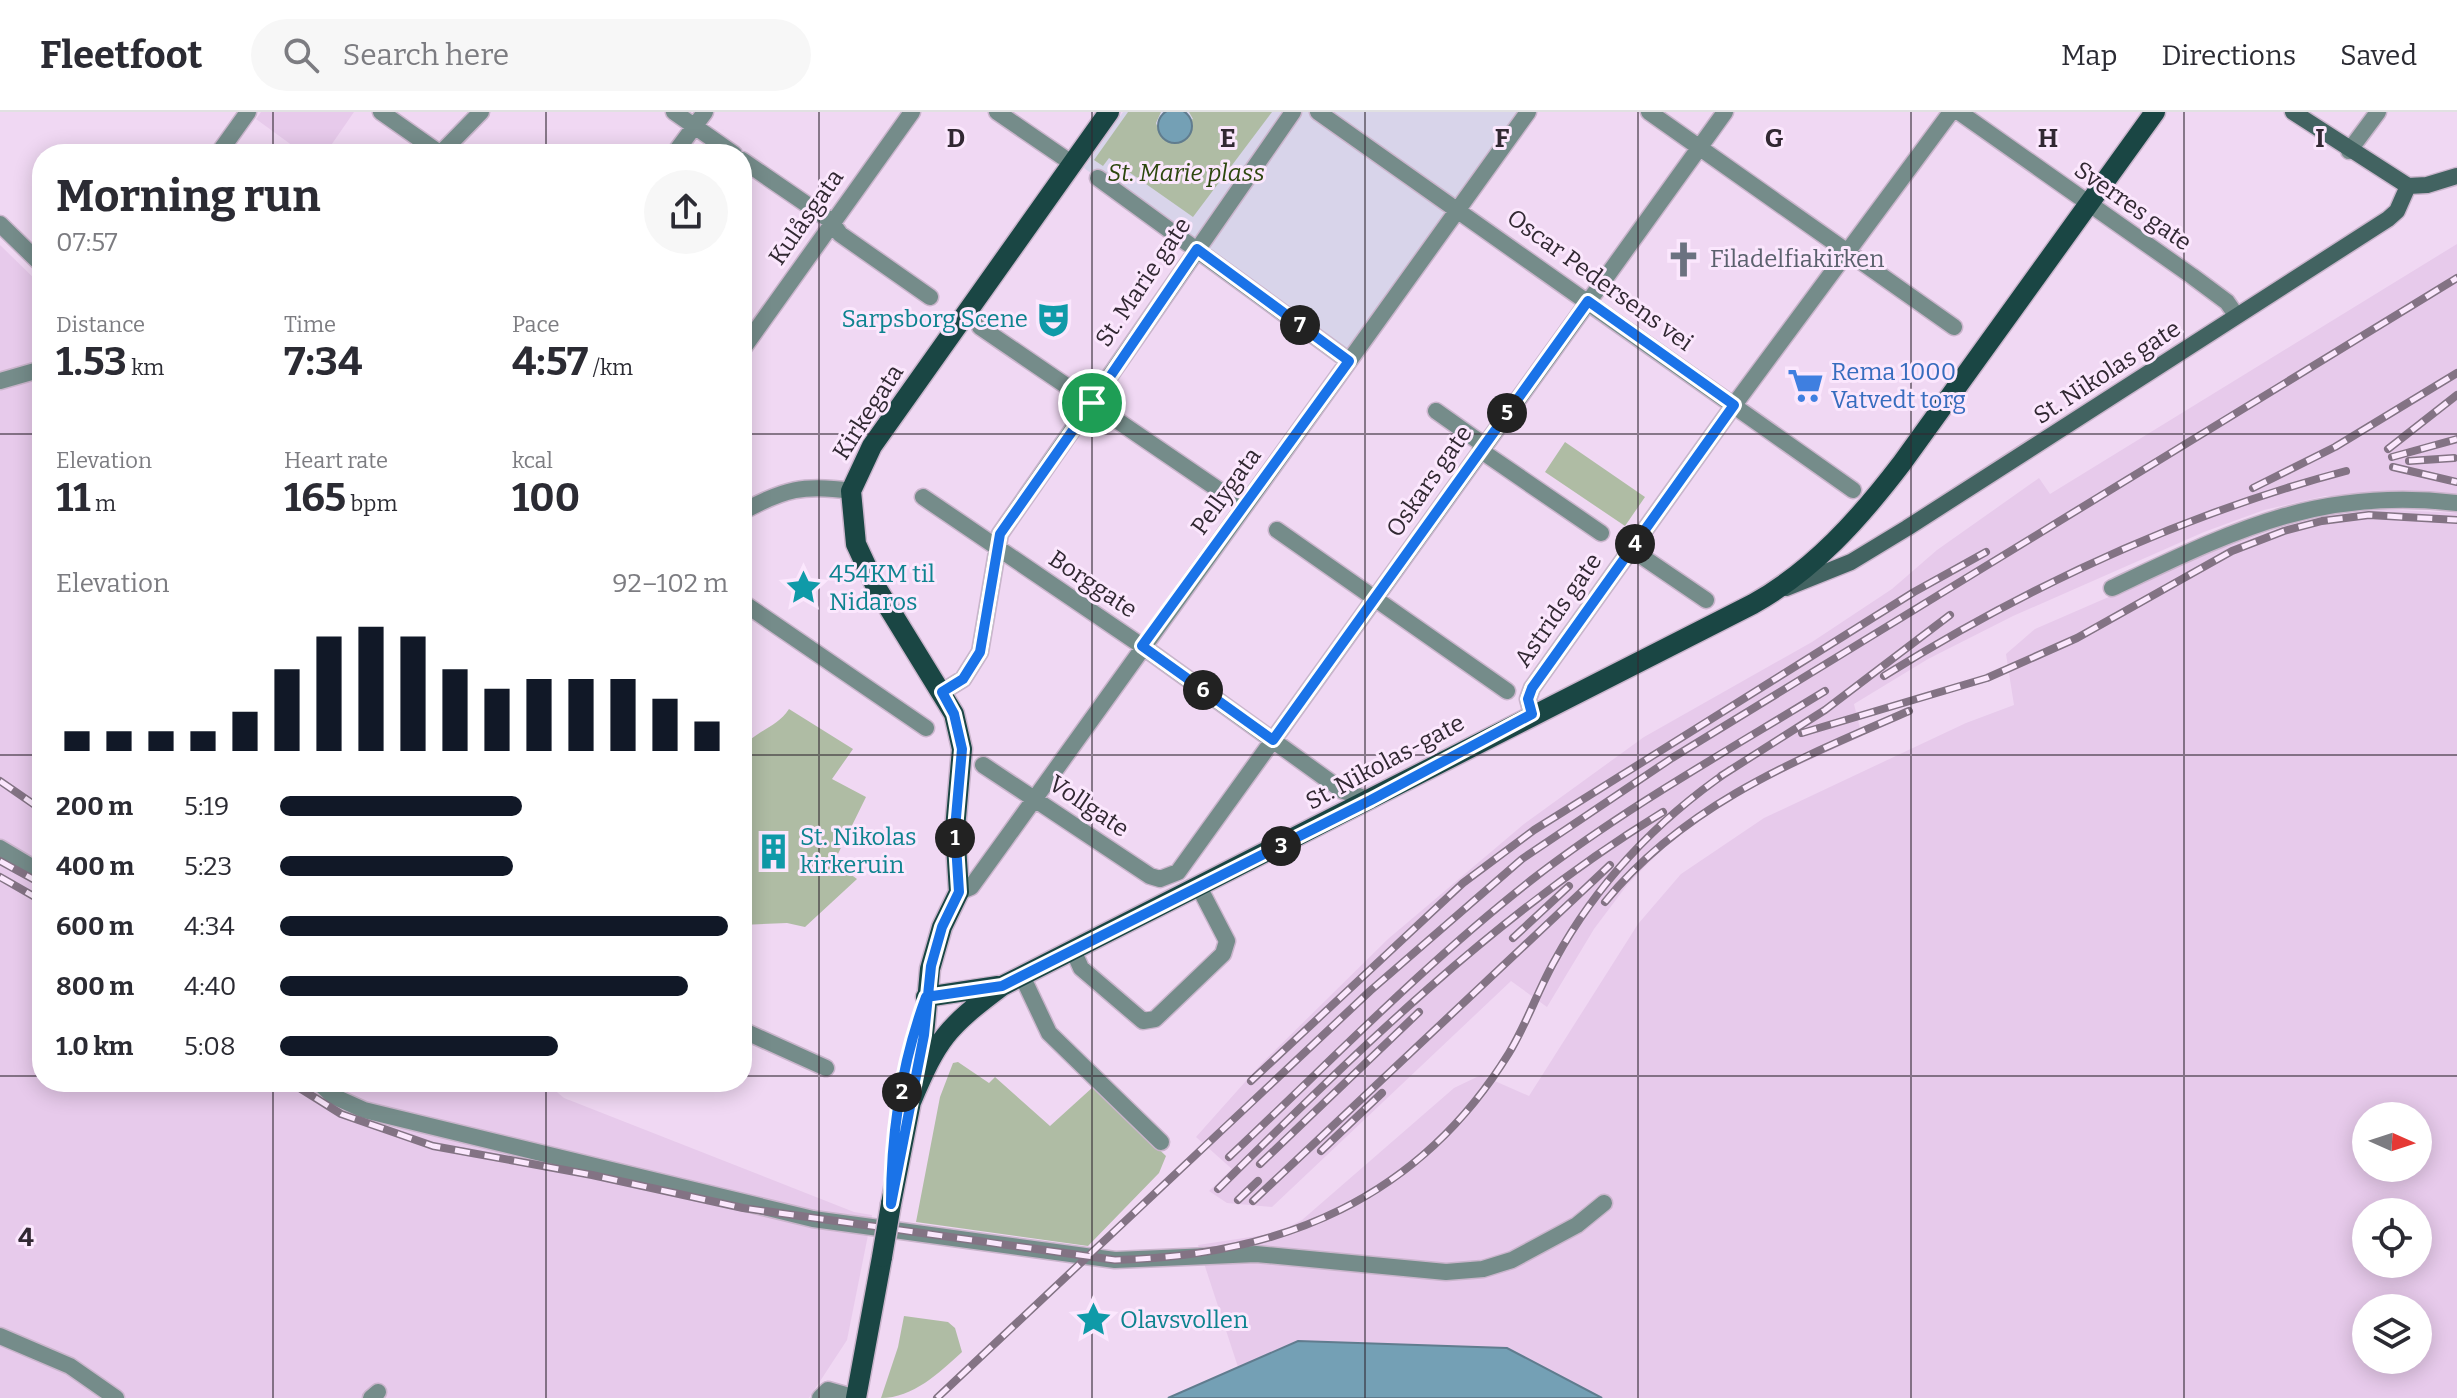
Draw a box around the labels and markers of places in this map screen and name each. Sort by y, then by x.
church icon: Filadelfiakirken [1665,240,1703,278]
place label: Filadelfiakirken [1710,245,1884,273]
theatre icon: Sarpsborg Scene [1035,300,1073,338]
place label: Sarpsborg Scene [842,305,1028,333]
pin: 7 [1280,305,1320,345]
place label: Rema 1000 Vatvedt torg [1831,358,1966,414]
supermarket icon: Rema 1000 Vatvedt torg [1786,367,1824,405]
pin [1058,369,1126,437]
pin: 5 [1487,393,1527,433]
pin: 4 [1615,524,1655,564]
place label: 454KM til Nidaros [829,560,935,616]
place icon: 454KM til Nidaros [784,569,822,607]
pin: 6 [1183,670,1223,710]
pin: 1 [935,818,975,858]
place label: St. Nikolas kirkeruin [800,823,917,879]
pin: 3 [1261,826,1301,866]
building icon: St. Nikolas kirkeruin [755,832,793,870]
pin: 2 [882,1072,922,1112]
place icon: Olavsvollen [1075,1301,1113,1339]
place label: Olavsvollen [1120,1306,1248,1334]

